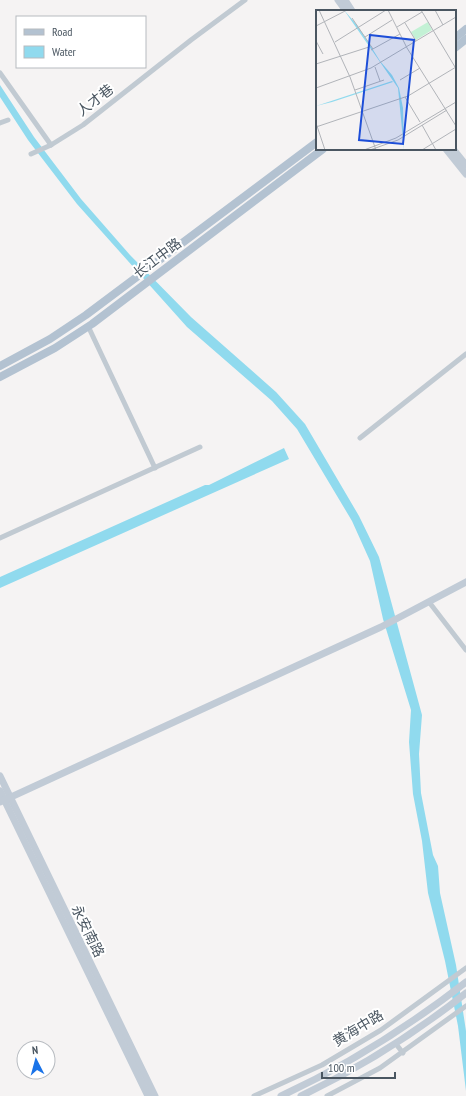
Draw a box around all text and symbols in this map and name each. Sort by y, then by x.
inset map [316,10,456,150]
legend [16,16,146,68]
text: Road [52,24,72,39]
text: Water [52,44,77,59]
street label: 人才巷 [73,80,117,120]
street label: 长江中路 [129,234,185,282]
street label: 永安南路 [68,902,108,960]
street label: 黄海中路 [329,1006,387,1050]
north arrow [16,1040,56,1080]
text: N [31,1043,39,1057]
scale bar [322,1054,395,1080]
text: 100 m [328,1060,355,1075]

